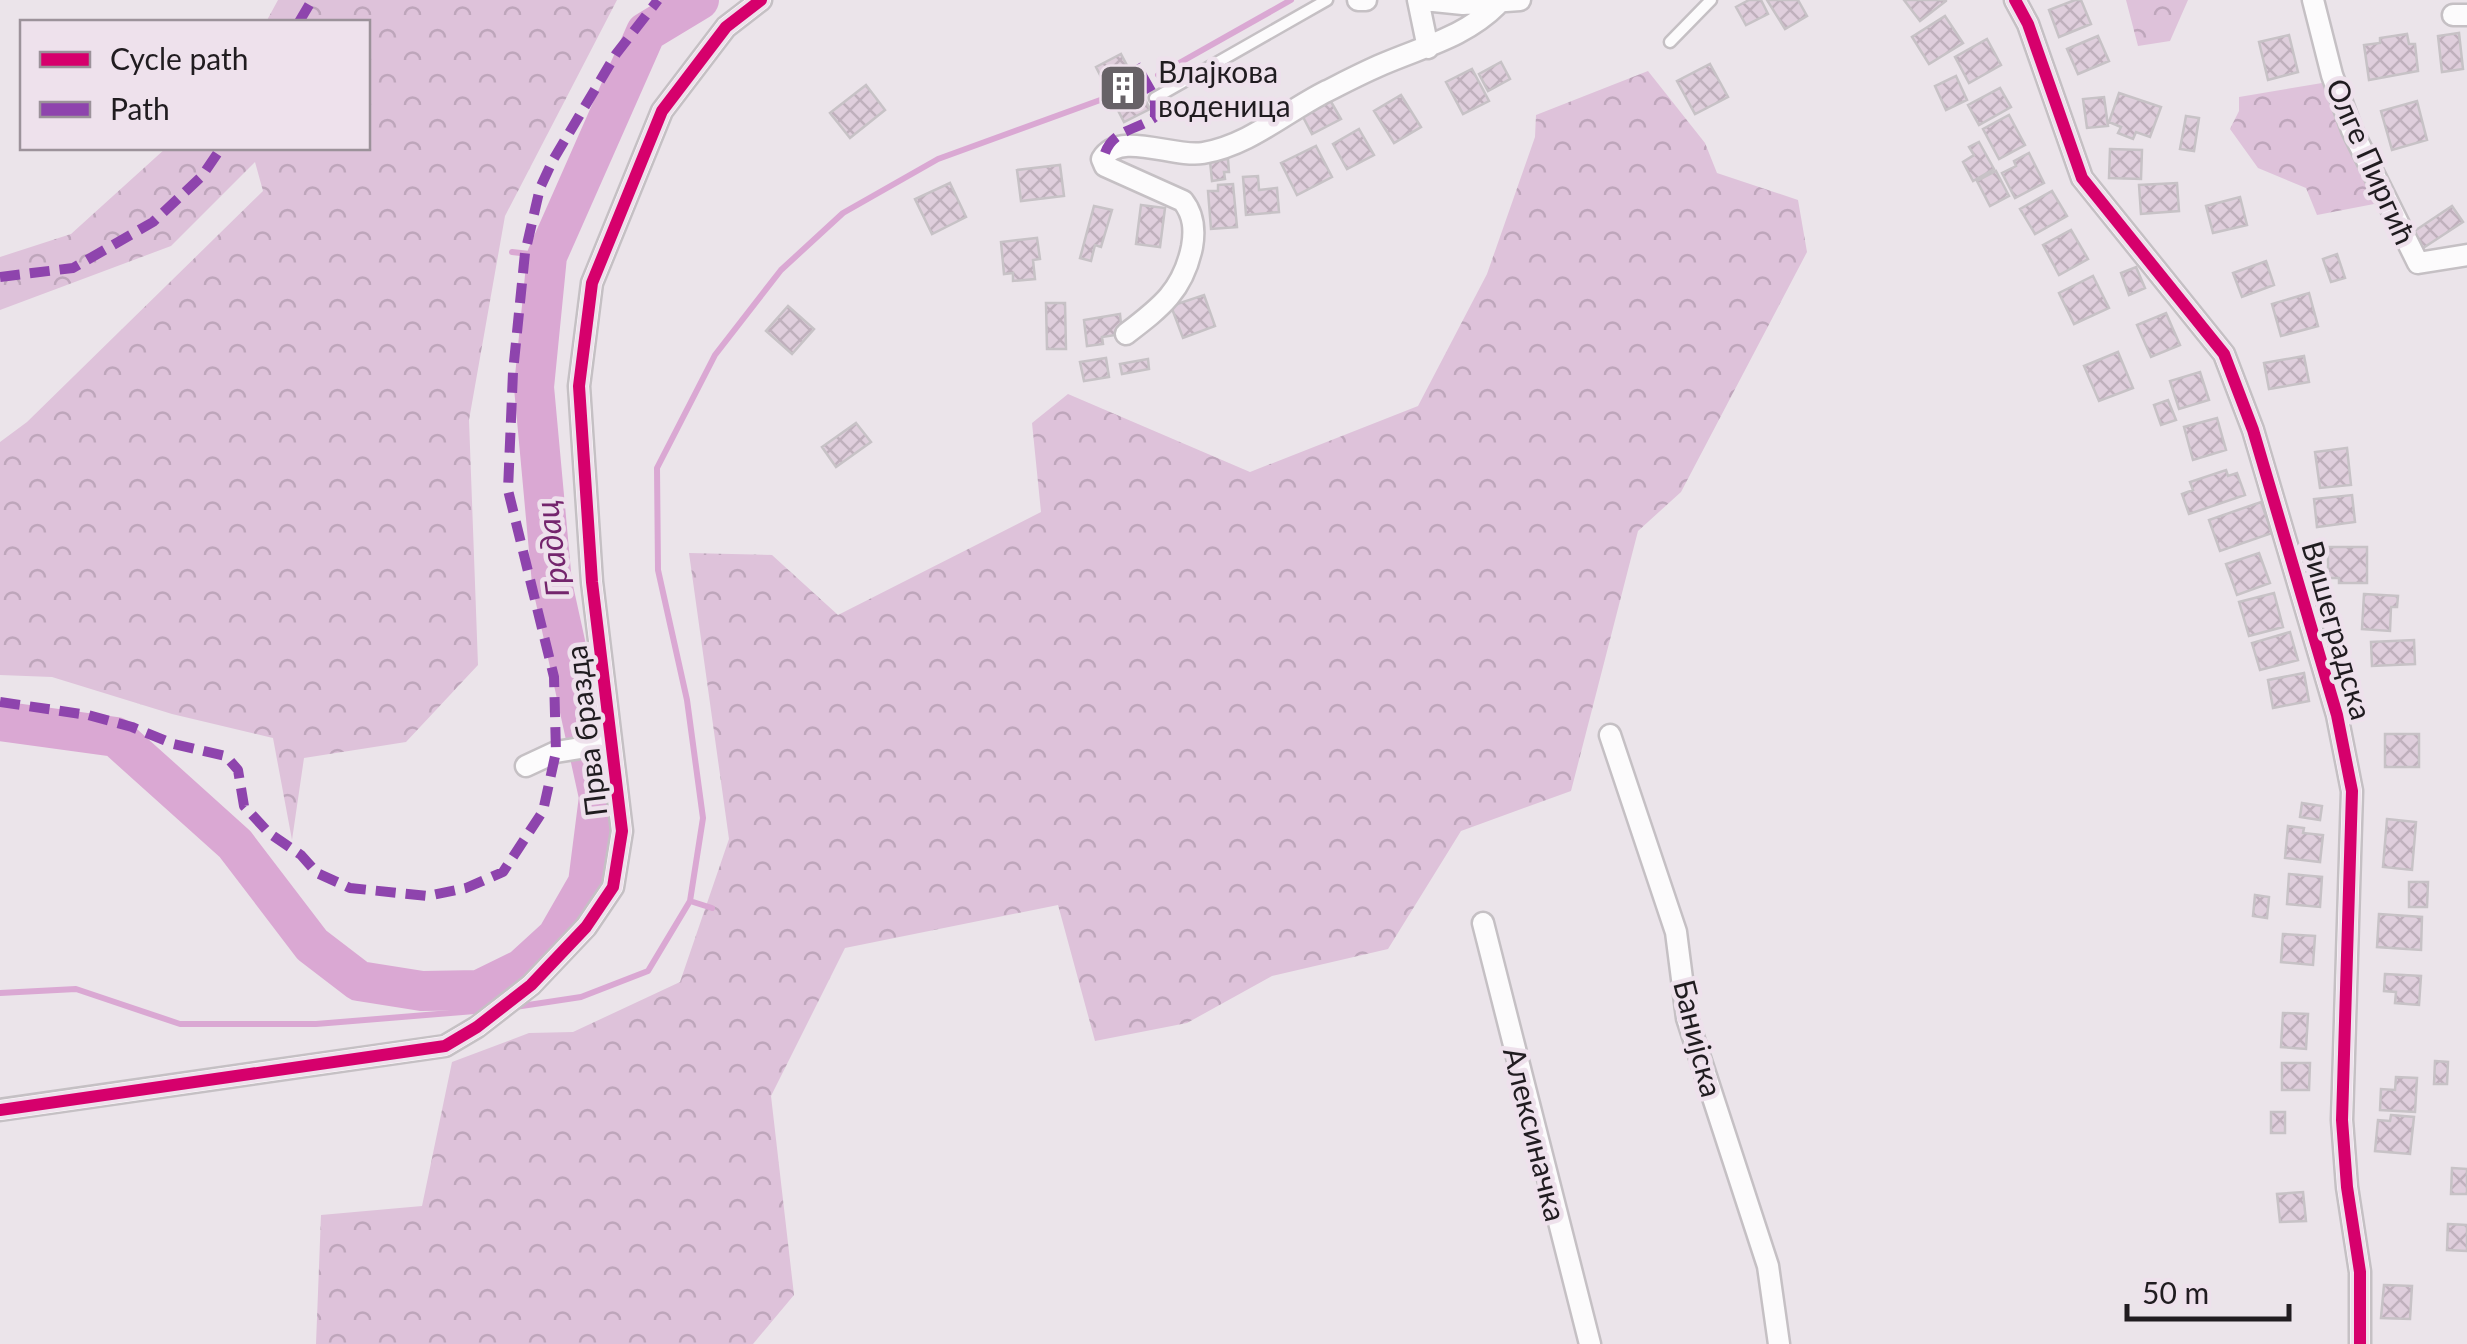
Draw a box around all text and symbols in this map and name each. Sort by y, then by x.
legend [20,20,370,150]
text: Cycle path [110,40,249,76]
place label: Влајкова воденица [1158,53,1291,123]
building icon: Влајкова воденица [1097,62,1149,114]
street label: Олге Пиргић [2319,72,2425,250]
text: Path [110,90,170,126]
water label: Градац [526,498,576,600]
street label: Вишеградска [2295,537,2381,723]
street label: Прва бразда [557,643,613,819]
street label: Банијска [1667,976,1731,1100]
street label: Алексиначка [1497,1043,1575,1225]
scale bar [2127,1259,2290,1321]
text: 50 m [2142,1274,2209,1310]

